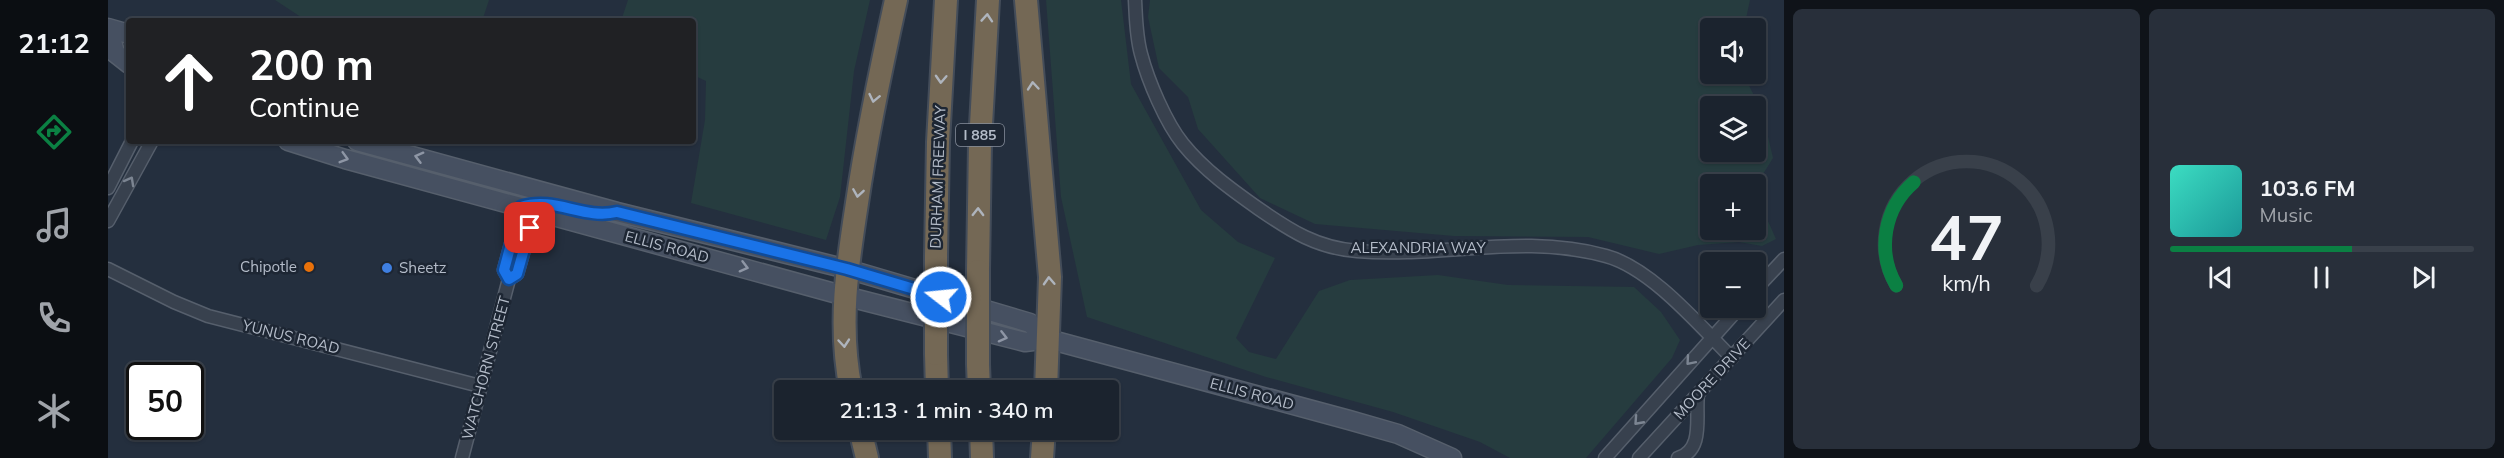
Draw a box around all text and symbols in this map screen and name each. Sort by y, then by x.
one-way arrow [980,13,993,22]
map controls [1700,18,1766,318]
button: sound [1700,18,1766,84]
text: 21:12 [18,26,90,60]
text: 200 m [249,38,374,91]
icon: ahead [150,42,228,120]
one-way arrow [935,75,948,84]
one-way arrow [1027,82,1040,91]
text: Continue [249,90,360,124]
one-way arrow [869,93,882,103]
button: layers [1700,96,1766,162]
street label: DURHAM FREEWAY [926,104,950,249]
icon: directions [33,111,75,153]
road number: I 885 [956,124,1004,146]
one-way arrow [338,151,349,163]
one-way arrow [414,152,424,165]
button: + [1700,174,1766,240]
text: 103.6 FM [2260,174,2356,202]
one-way arrow [123,177,134,187]
one-way arrow [853,189,865,198]
text: 47 [1929,197,2004,276]
pin [504,202,555,253]
text: Music [2260,202,2313,227]
icon: music [33,204,75,246]
one-way arrow [972,208,984,217]
icon: arrive [513,211,546,244]
street label: ELLIS ROAD [623,226,711,267]
street label: ALEXANDRIA WAY [1350,238,1486,257]
button: − [1700,252,1766,318]
place label: Chipotle [240,257,297,276]
place label: Sheetz [399,258,447,277]
marker: Chipotle [302,260,316,274]
one-way arrow [738,260,749,272]
marker: Sheetz [380,261,394,275]
icon: previous [2204,261,2237,294]
icon: pause [2305,261,2338,294]
icon: next [2407,261,2440,294]
position arrow [909,265,973,329]
text: km/h [1942,269,1990,296]
one-way arrow [1043,276,1056,285]
street label: WATCHORN STREET [457,294,514,442]
icon: phone [33,297,75,339]
street label: YUNUS ROAD [240,315,342,358]
one-way arrow [998,329,1008,342]
street label: MOORE DRIVE [1669,334,1754,423]
one-way arrow [837,339,850,348]
one-way arrow [1686,354,1697,365]
speed limit sign: 50 [126,362,204,440]
street label: ELLIS ROAD [1208,373,1296,414]
icon: climate [33,390,75,432]
text: 21:13 · 1 min · 340 m [839,396,1054,424]
one-way arrow [1634,415,1645,425]

